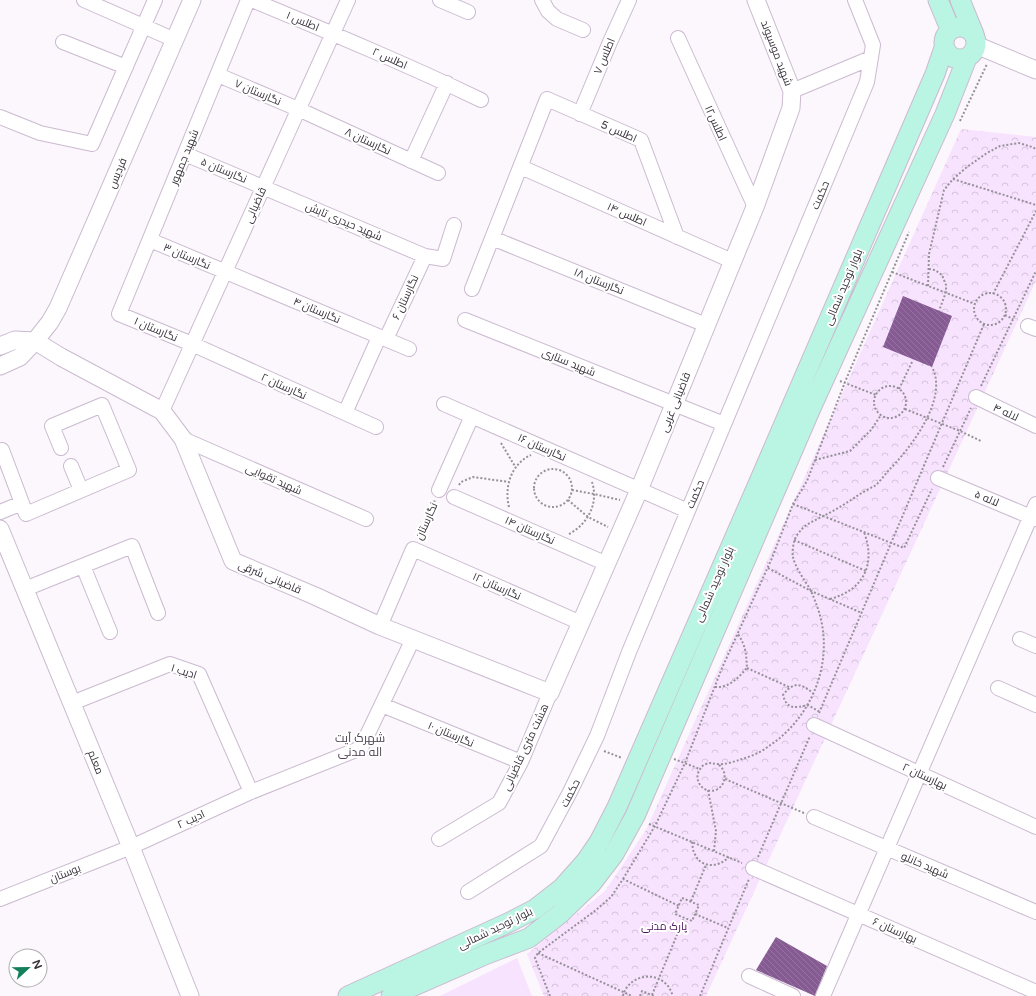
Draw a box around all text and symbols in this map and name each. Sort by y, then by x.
street label: اطلس ۱ [284,9,321,34]
street label: شهید موسیوند [758,19,795,88]
street label: اطلس ۷ [591,36,618,76]
street label: اطلس ۲ [370,45,409,72]
street label: نگارستان ۷ [232,77,283,108]
street label: اطلس۱۲ [702,103,729,143]
street label: اطلس 5 [599,118,639,145]
street label: نگارستان ۸ [343,125,393,158]
street label: شهید جمهور [167,128,201,188]
street label: نگارستان ۵ [199,155,249,186]
street label: فردیس [105,156,130,190]
street label: حکمت [809,179,832,211]
street label: قاضیانی [242,185,269,225]
street label: شهید حیدری تابش [304,199,384,243]
street label: اطلس ۱۴ [605,200,649,229]
street label: نگارستان ۳ [161,241,212,272]
street label: بلوار توحید شمالی [822,247,865,327]
street label: نگارستان ۱۸ [572,266,626,297]
street label: نگارستان ۶ [389,273,421,322]
street label: نگارستان ۴ [291,295,342,326]
street label: نگارستان ۱ [132,314,180,344]
street label: شهید ستاری [540,346,598,379]
street label: قاضیانی غربی [658,370,693,434]
street label: نگارستان ۲ [259,371,309,402]
street label: لاله ۴ [991,401,1021,424]
street label: نگارستان ۱۶ [516,431,568,464]
street label: شهید تقوایی [244,461,304,498]
street label: حکمت [684,478,707,510]
street label: لاله ۵ [973,488,1001,509]
street label: نگارستان [412,500,441,542]
street label: نگارستان ۱۴ [503,514,557,547]
street label: بلوار توحید شمالی [692,544,737,624]
street label: قاضیانی شرقی [236,558,303,597]
street label: نگارستان ۱۲ [470,570,523,603]
street label: ادیب ۱ [169,661,198,682]
street label: هشت متری قاضیانی [500,702,551,793]
street label: نگارستان ۱۰ [426,719,476,750]
district label: شهرک آیت اله مدنی [335,731,385,759]
street label: معلم [84,748,106,776]
street label: بهارستان ۲ [900,760,949,792]
street label: حکمت [558,777,583,809]
street label: ادیب ۲ [175,807,207,831]
street label: شهید خانلو [899,850,951,881]
street label: بوستان [48,861,83,886]
street label: بلوار توحید شمالی [456,905,535,952]
street label: بهارستان ۶ [871,915,919,946]
park label: پارک مدنی [641,920,687,933]
north arrow [8,948,48,988]
text: N [29,958,44,971]

